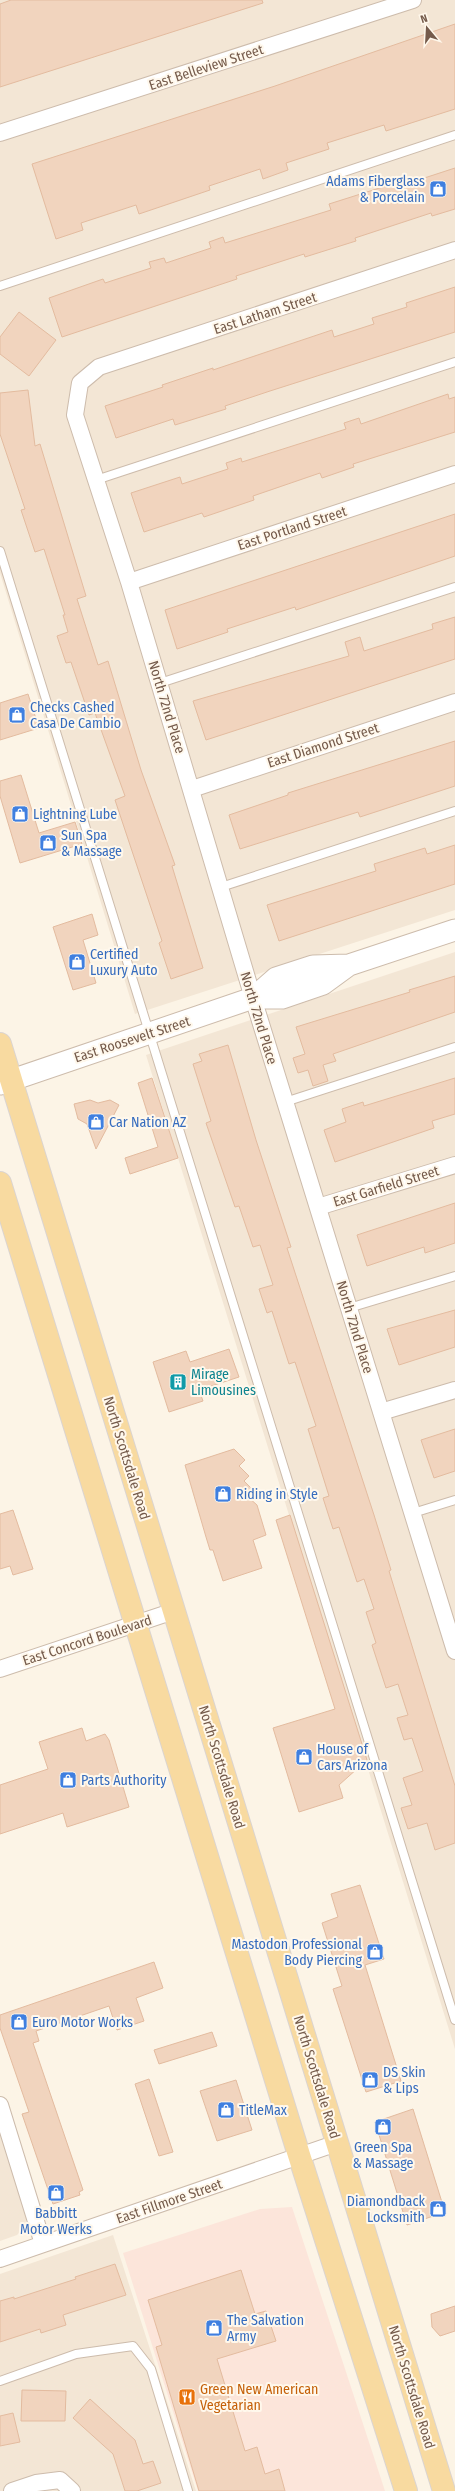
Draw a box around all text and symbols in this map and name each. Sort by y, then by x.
north arrow [407,8,447,48]
text: N [419,12,429,26]
street label: East Belleview Street [147,41,266,94]
place label: Adams Fiberglass & Porcelain [326,173,425,206]
shop icon: Adams Fiberglass & Porcelain [428,179,448,199]
street label: East Latham Street [212,289,319,338]
street label: East Portland Street [235,503,349,554]
street label: North 72nd Place [144,659,189,756]
place label: Checks Cashed Casa De Cambio [30,699,121,732]
shop icon: Checks Cashed Casa De Cambio [7,705,27,725]
street label: East Diamond Street [265,719,381,772]
shop icon: Lightning Lube [10,804,30,824]
place label: Lightning Lube [33,806,117,823]
place label: Sun Spa & Massage [61,827,122,860]
shop icon: Sun Spa & Massage [38,833,58,853]
place label: Certified Luxury Auto [90,946,158,979]
shop icon: Certified Luxury Auto [67,952,87,972]
street label: North 72nd Place [236,970,281,1067]
street label: East Roosevelt Street [72,1013,193,1066]
shop icon: Car Nation AZ [86,1112,106,1132]
place label: Car Nation AZ [109,1114,187,1131]
street label: East Garfield Street [331,1162,442,1211]
street label: North 72nd Place [332,1279,377,1376]
place label: Mirage Limousines [191,1366,256,1399]
building icon: Mirage Limousines [168,1372,188,1392]
street label: North Scottsdale Road [100,1394,153,1522]
shop icon: Riding in Style [213,1484,233,1504]
place label: Riding in Style [236,1486,318,1503]
street label: East Concord Boulevard [20,1612,154,1669]
street label: North Scottsdale Road [195,1703,248,1831]
place label: House of Cars Arizona [317,1741,388,1774]
shop icon: House of Cars Arizona [294,1747,314,1767]
shop icon: Parts Authority [58,1770,78,1790]
place label: Parts Authority [81,1772,167,1789]
place label: Mastodon Professional Body Piercing [232,1936,362,1969]
shop icon: Mastodon Professional Body Piercing [365,1942,385,1962]
shop icon: Euro Motor Works [9,2012,29,2032]
street label: North Scottsdale Road [290,2013,343,2141]
place label: Euro Motor Works [32,2014,133,2031]
place label: DS Skin & Lips [383,2064,426,2097]
shop icon: DS Skin & Lips [360,2070,380,2090]
shop icon: TitleMax [216,2100,236,2120]
place label: TitleMax [239,2102,288,2119]
shop icon: Green Spa & Massage [373,2117,393,2137]
place label: Green Spa & Massage [352,2139,414,2172]
street label: East Fillmore Street [114,2175,225,2228]
shop icon: Babbitt Motor Werks [46,2183,66,2203]
place label: Diamondback Locksmith [347,2193,425,2226]
shop icon: Diamondback Locksmith [428,2199,448,2219]
place label: Babbitt Motor Werks [20,2205,92,2238]
place label: The Salvation Army [227,2312,304,2345]
shop icon: The Salvation Army [204,2318,224,2338]
street label: North Scottsdale Road [385,2323,438,2451]
place label: Green New American Vegetarian [200,2381,318,2414]
restaurant icon: Green New American Vegetarian [177,2387,197,2407]

